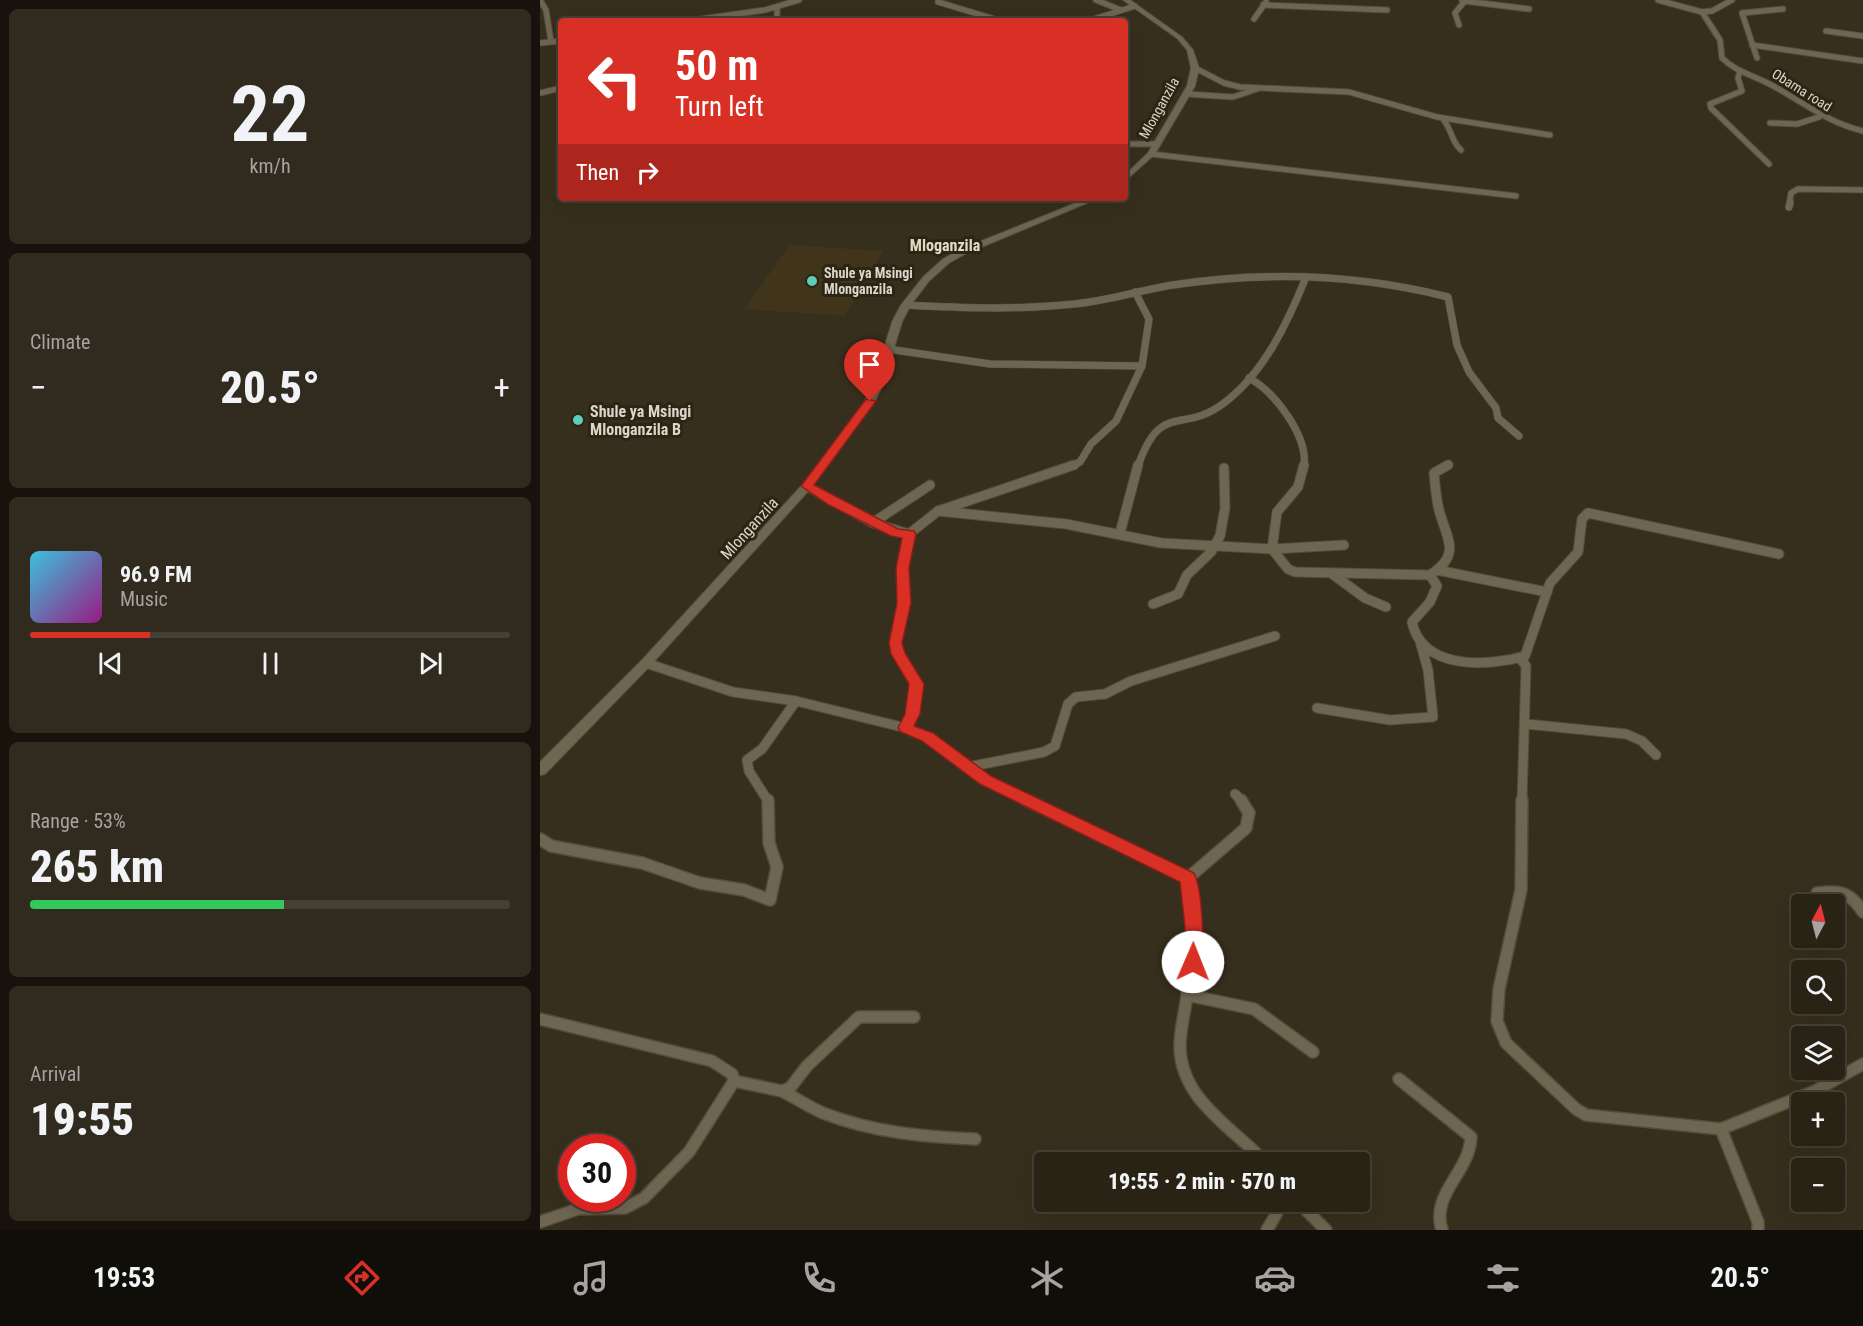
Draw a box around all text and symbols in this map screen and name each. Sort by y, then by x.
text: 50 m [675,41,758,90]
icon: left [576,42,654,120]
street label: Obama road [1769,65,1835,115]
text: 22 [231,69,309,160]
street label: Mlonganzila [1136,75,1182,141]
text: Turn left [675,91,764,123]
text: km/h [249,154,291,178]
icon: right [631,156,664,189]
text: Then [576,160,619,185]
district label: Mloganzila [910,236,981,255]
place label: Shule ya Msingi Mlonganzila [824,265,913,297]
marker: Shule ya Msingi Mlonganzila [805,274,819,288]
text: Climate [30,330,90,354]
pin [844,339,895,401]
icon: arrive [853,348,886,381]
text: 20.5° [220,361,320,414]
text: − [30,368,47,407]
text: + [494,368,510,407]
place label: Shule ya Msingi Mlonganzila B [590,402,691,439]
marker: Shule ya Msingi Mlonganzila B [571,413,585,427]
street label: Mlonganzila [717,493,782,563]
text: 96.9 FM [120,562,192,587]
text: Music [120,587,168,611]
icon: previous [94,647,127,680]
icon: pause [254,647,287,680]
icon: next [414,647,447,680]
text: Range · 53% [30,809,126,833]
text: 265 km [30,840,164,893]
north arrow [1791,894,1845,948]
map controls [1791,894,1845,1212]
position arrow [1161,930,1225,994]
button: search [1791,960,1845,1014]
button: layers [1791,1026,1845,1080]
text: Arrival [30,1062,81,1086]
button: + [1791,1092,1845,1146]
text: 19:55 [30,1093,134,1146]
speed limit sign: 30 [558,1134,636,1212]
button: − [1791,1158,1845,1212]
text: 19:55 · 2 min · 570 m [1108,1169,1296,1194]
icon: directions [341,1257,383,1299]
icon: music [570,1257,612,1299]
icon: phone [798,1257,840,1299]
icon: climate [1026,1257,1068,1299]
icon: car [1254,1257,1296,1299]
icon: filters [1482,1257,1524,1299]
text: 19:53 [93,1262,155,1294]
text: 20.5° [1711,1262,1770,1294]

